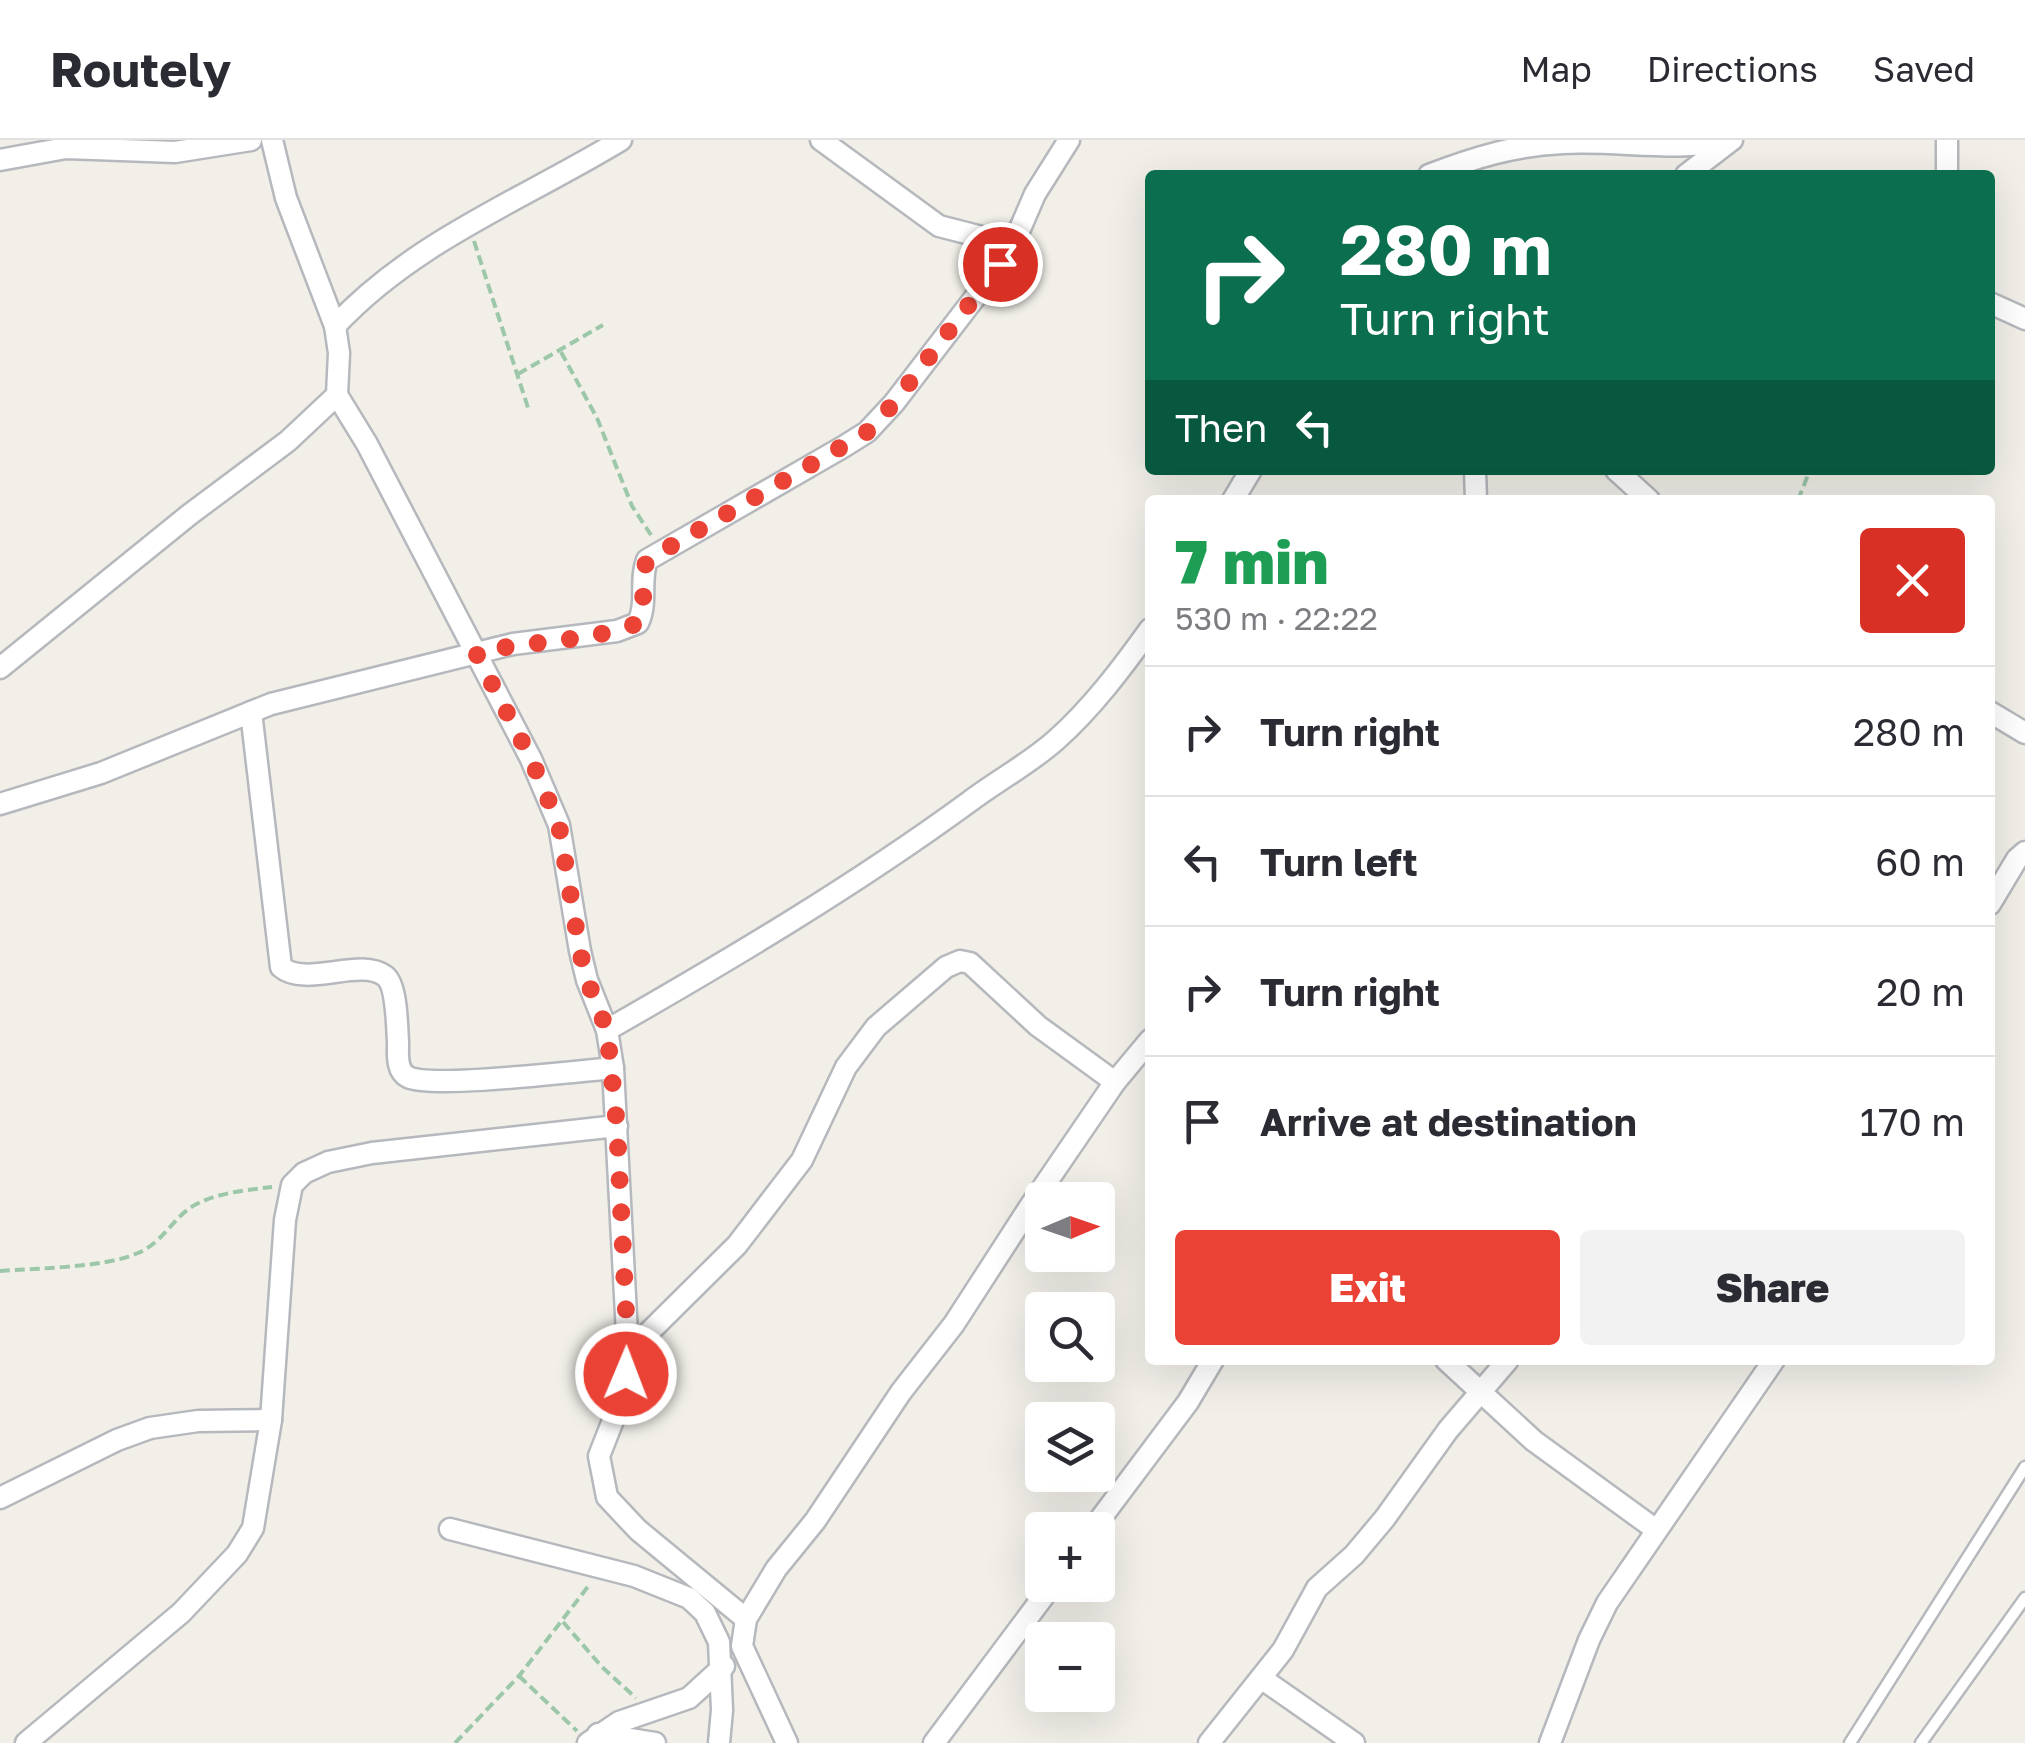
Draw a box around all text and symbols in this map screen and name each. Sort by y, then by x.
text: Routely [50,40,231,98]
text: Map [1520,48,1592,90]
text: Directions [1647,48,1818,90]
text: Saved [1873,48,1975,90]
text: 280 m [1340,206,1552,290]
icon: right [1175,210,1305,340]
pin [958,222,1043,307]
icon: arrive [973,237,1028,292]
text: Turn right [1340,291,1550,345]
icon: left [1287,400,1342,455]
text: Then [1175,405,1267,450]
text: 7 min [1175,525,1329,597]
button: close [1860,528,1965,633]
text: 530 m · 22:22 [1175,599,1378,637]
icon: right [1175,704,1230,759]
text: Turn right [1260,709,1440,754]
text: 280 m [1853,709,1965,754]
icon: left [1175,834,1230,889]
text: Turn left [1260,839,1418,884]
text: 60 m [1875,839,1965,884]
icon: right [1175,964,1230,1019]
text: Turn right [1260,969,1440,1014]
text: 20 m [1876,969,1965,1014]
icon: arrive [1175,1094,1230,1149]
text: Arrive at destination [1260,1099,1637,1144]
text: 170 m [1860,1099,1965,1144]
north arrow [1025,1182,1115,1272]
map controls [1025,1182,1115,1712]
button: Exit [1175,1230,1560,1345]
button: Share [1580,1230,1965,1345]
button: search [1025,1292,1115,1382]
position arrow [574,1322,678,1426]
button: layers [1025,1402,1115,1492]
button: + [1025,1512,1115,1602]
button: − [1025,1622,1115,1712]

